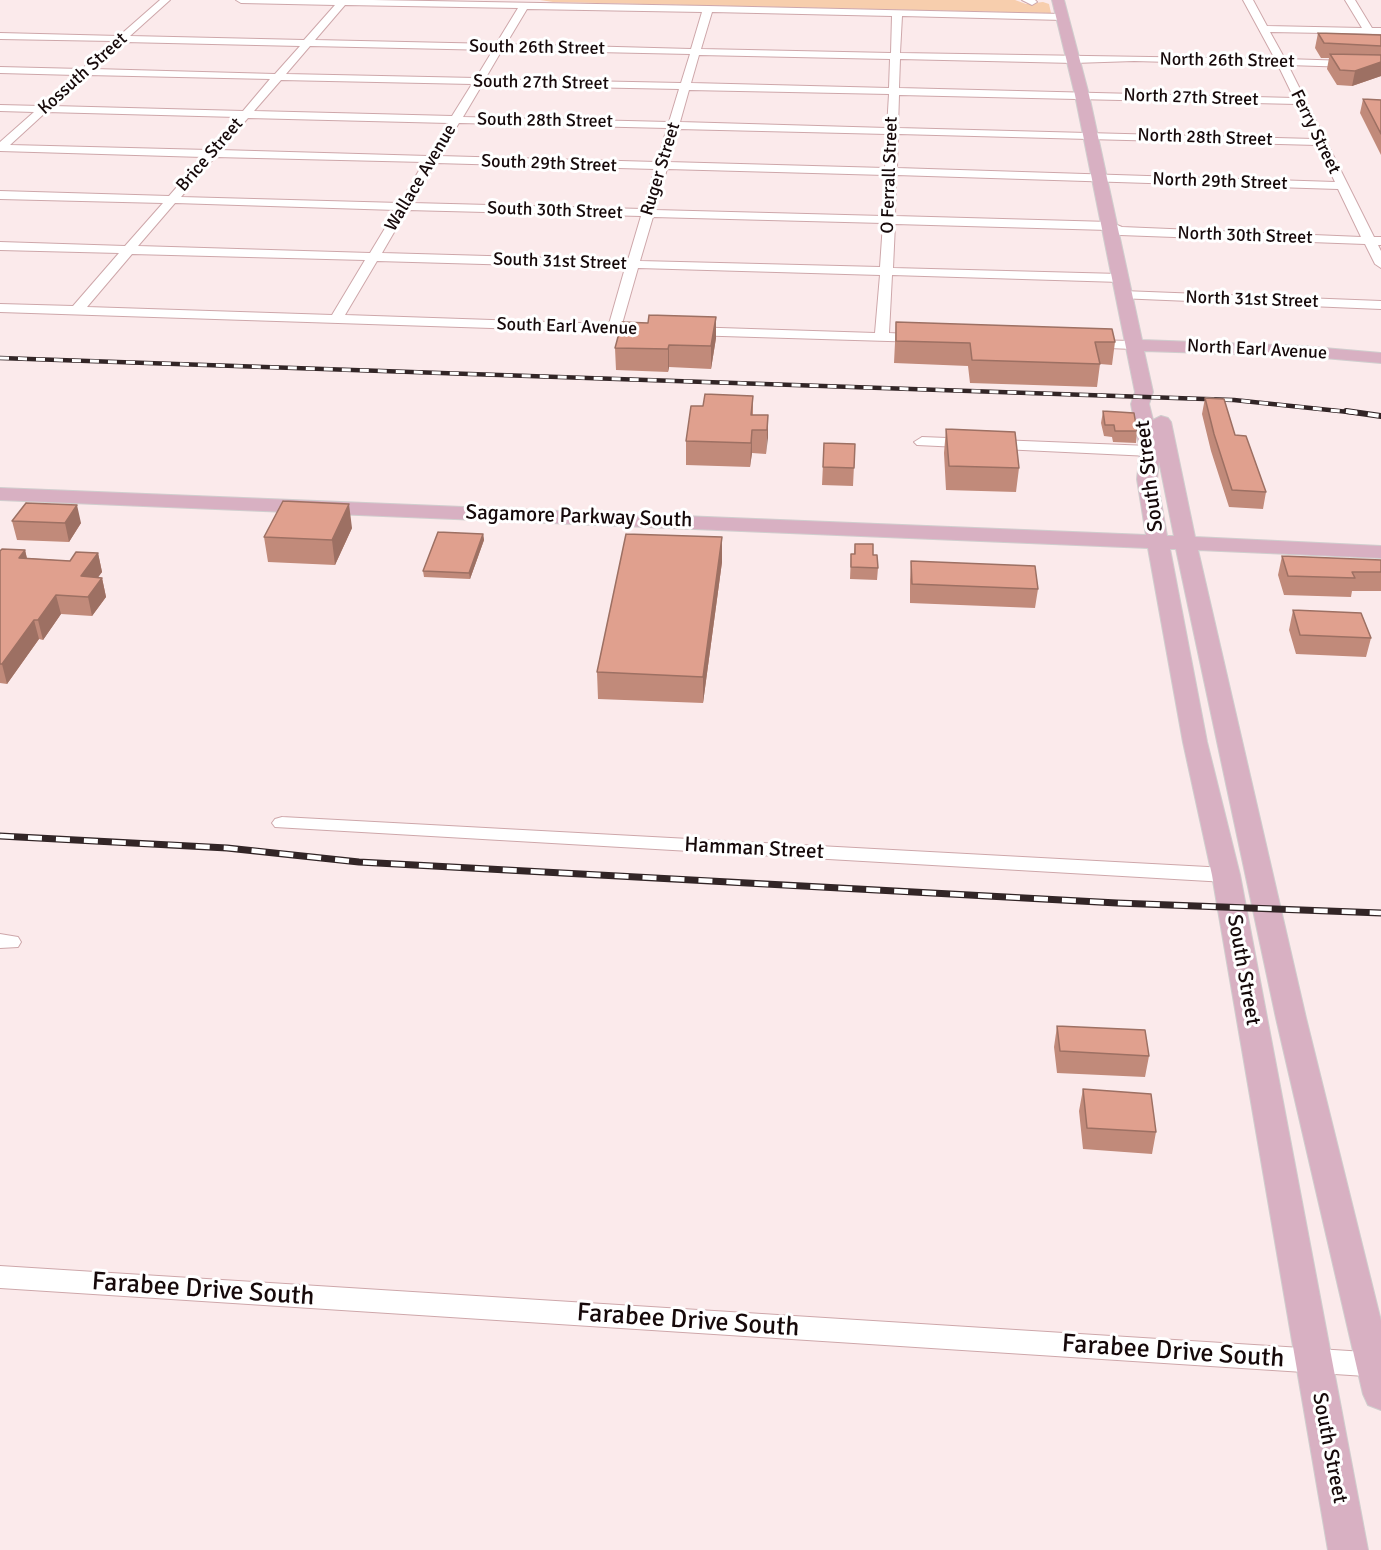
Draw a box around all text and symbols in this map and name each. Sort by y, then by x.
street label: Kossuth Street [34,28,132,120]
street label: South 26th Street [469,36,605,60]
street label: North 26th Street [1159,49,1295,73]
street label: South 27th Street [473,71,609,95]
street label: North 27th Street [1123,85,1259,111]
street label: Ferry Street [1285,86,1345,178]
street label: South 28th Street [477,109,613,133]
street label: Brice Street [172,114,248,196]
street label: O Ferrall Street [877,116,903,234]
street label: Ruger Street [637,120,685,218]
street label: Wallace Avenue [381,121,461,235]
street label: North 28th Street [1137,125,1273,151]
street label: South 29th Street [481,151,617,177]
street label: North 29th Street [1152,169,1288,195]
street label: South 30th Street [487,198,623,224]
street label: North 30th Street [1177,223,1313,249]
street label: South 31st Street [493,249,627,275]
street label: North 31st Street [1185,287,1319,313]
street label: South Earl Avenue [496,314,638,340]
street label: North Earl Avenue [1187,336,1327,364]
street label: South Street [1131,419,1169,533]
street label: Sagamore Parkway South [465,500,693,534]
street label: Hamman Street [684,833,824,865]
street label: South Street [1221,913,1265,1027]
street label: Farabee Drive South [91,1267,315,1313]
street label: Farabee Drive South [576,1298,800,1344]
street label: Farabee Drive South [1061,1329,1285,1375]
street label: South Street [1306,1391,1352,1505]

